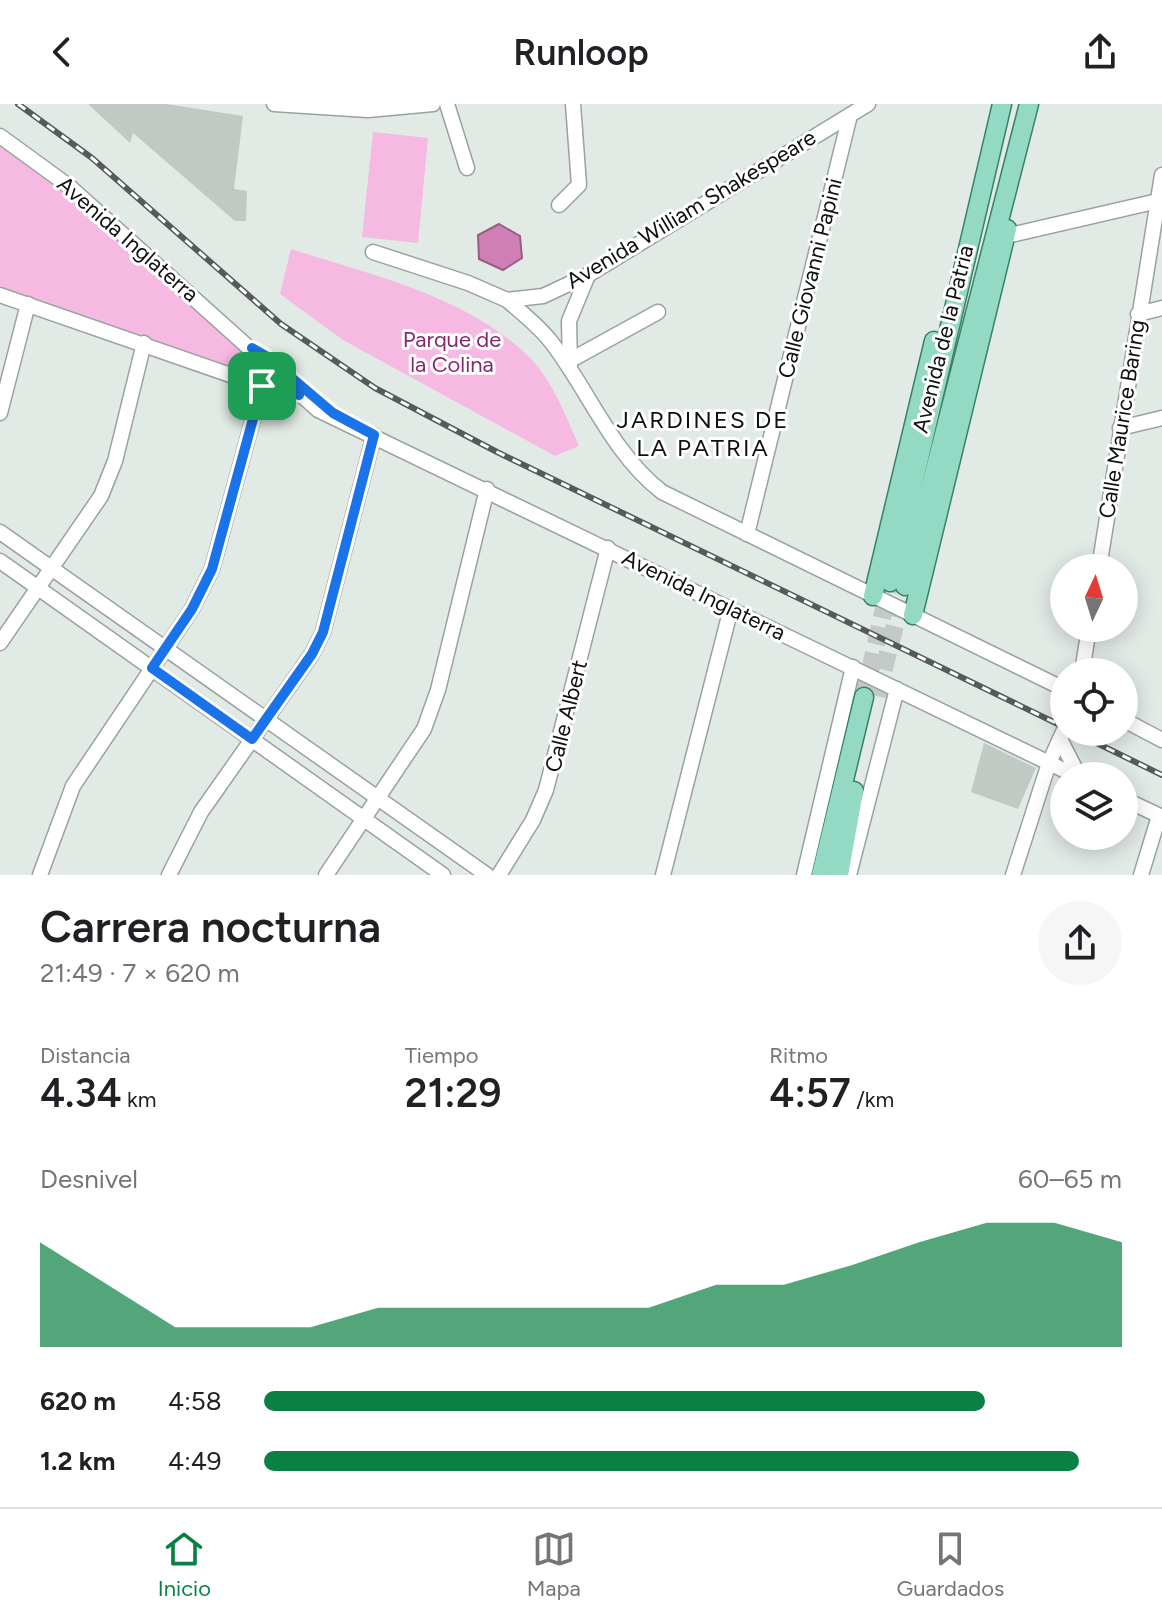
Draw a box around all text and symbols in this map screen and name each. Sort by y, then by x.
icon: back [40,30,84,74]
icon: share [1078,30,1122,74]
text: Runloop [513,31,649,74]
street label: Avenida William Shakespeare [561,124,821,294]
street label: Avenida Inglaterra [52,170,204,308]
street label: Calle Giovanni Papini [772,175,848,381]
street label: Avenida de la Patria [907,242,979,436]
street label: Calle Maurice Baring [1093,318,1151,520]
park label: Parque de la Colina [403,326,501,378]
pin [228,352,296,420]
icon: arrive [240,364,284,408]
district label: JARDINES DE LA PATRIA [617,405,789,462]
street label: Avenida Inglaterra [618,544,790,646]
north arrow [1050,554,1138,642]
map controls [1050,554,1138,850]
street label: Calle Albert [539,657,593,775]
button: locate [1050,658,1138,746]
button: layers [1050,762,1138,850]
text: Carrera nocturna [40,900,381,953]
button: share [1038,901,1122,985]
text: 21:49 · 7 × 620 m [40,957,240,989]
text: Distancia [40,1042,130,1069]
text: Tiempo [405,1042,478,1069]
text: Ritmo [769,1042,828,1069]
text: 4.34 [40,1069,122,1117]
text: 21:29 [405,1069,501,1117]
text: 4:57 [769,1069,851,1117]
text: km [122,1086,156,1113]
text: /km [851,1086,894,1113]
text: Desnivel [40,1163,138,1195]
text: 60–65 m [1018,1163,1122,1195]
text: 620 m [40,1385,116,1417]
text: 4:58 [168,1385,222,1417]
text: 1.2 km [40,1445,115,1477]
text: 4:49 [168,1445,222,1477]
tab: Inicio [158,1527,211,1602]
tab: Mapa [527,1527,581,1602]
tab: Guardados [896,1527,1004,1602]

